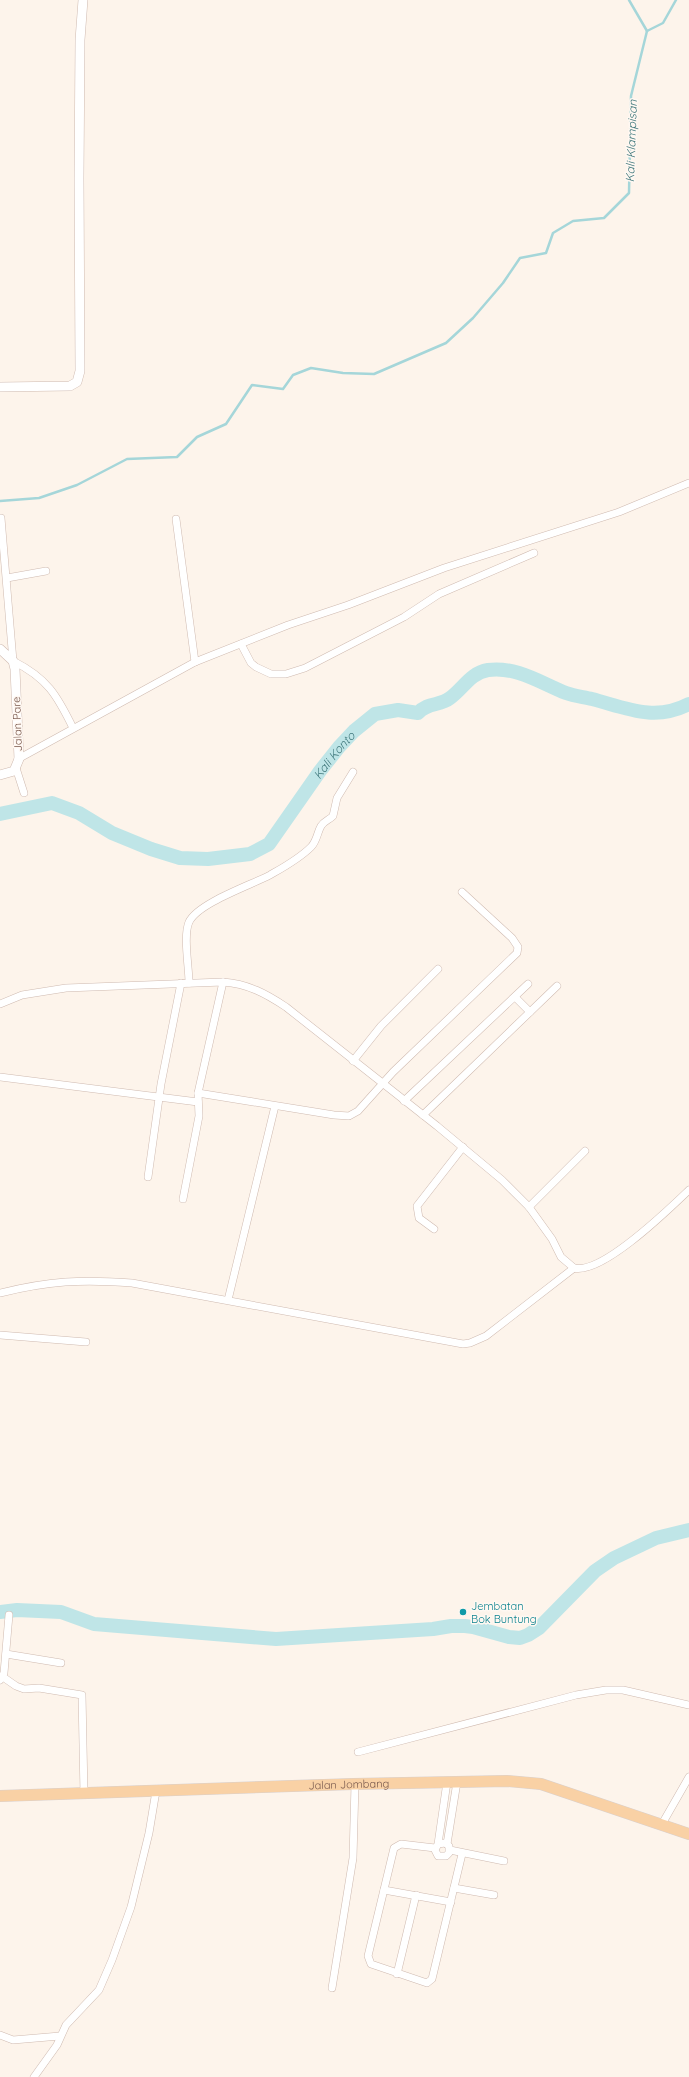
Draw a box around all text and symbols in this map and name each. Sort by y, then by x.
water label: Kali Klampisan [622,98,640,183]
street label: Jalan Pare [9,696,25,752]
water label: Kali Konto [310,727,358,781]
place label: Jembatan Bok Buntung [471,1599,537,1626]
marker: Jembatan Bok Buntung [458,1607,468,1617]
street label: Jalan Jombang [308,1776,389,1793]

